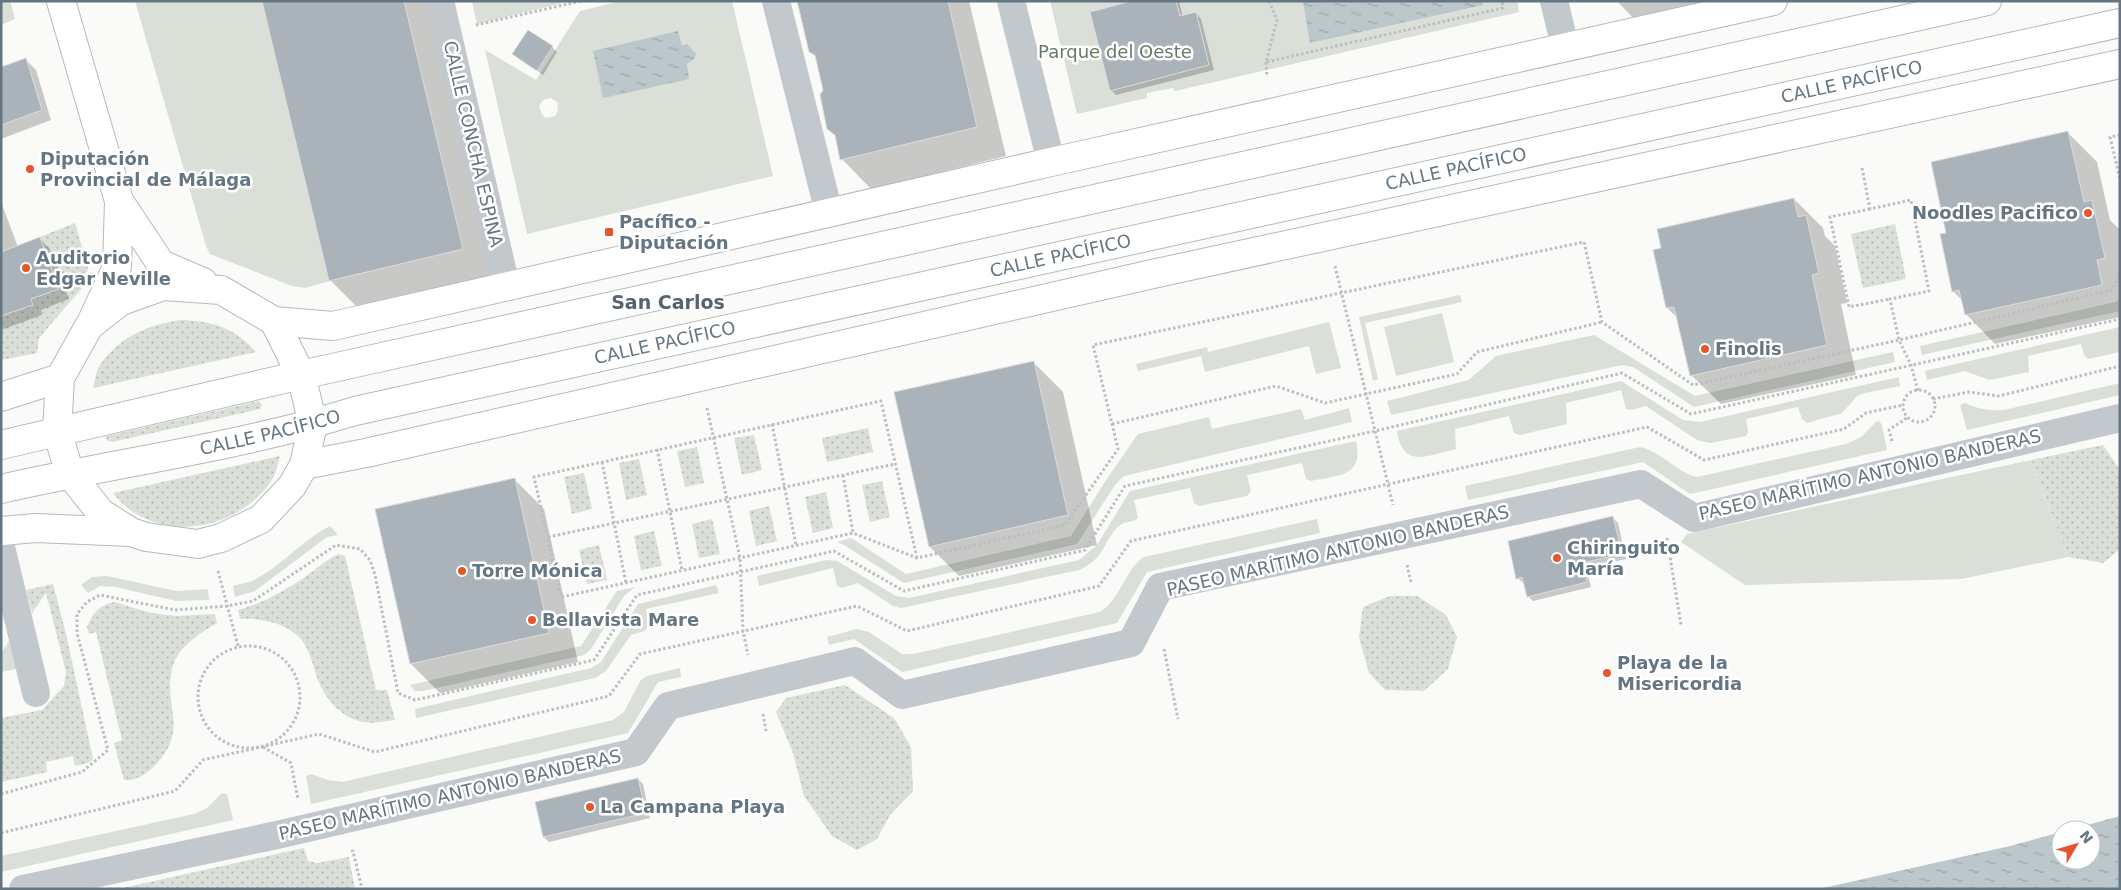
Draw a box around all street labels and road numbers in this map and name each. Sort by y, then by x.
street label: CALLE CONCHA ESPINA [440,39,508,250]
street label: CALLE PACÍFICO [1779,56,1924,107]
street label: CALLE PACÍFICO [1383,143,1529,194]
street label: CALLE PACÍFICO [988,230,1133,281]
street label: CALLE PACÍFICO [592,317,737,368]
street label: CALLE PACÍFICO [198,405,343,459]
street label: PASEO MARÍTIMO ANTONIO BANDERAS [1697,425,2043,524]
street label: PASEO MARÍTIMO ANTONIO BANDERAS [1165,501,1511,600]
street label: PASEO MARÍTIMO ANTONIO BANDERAS [277,745,623,844]

